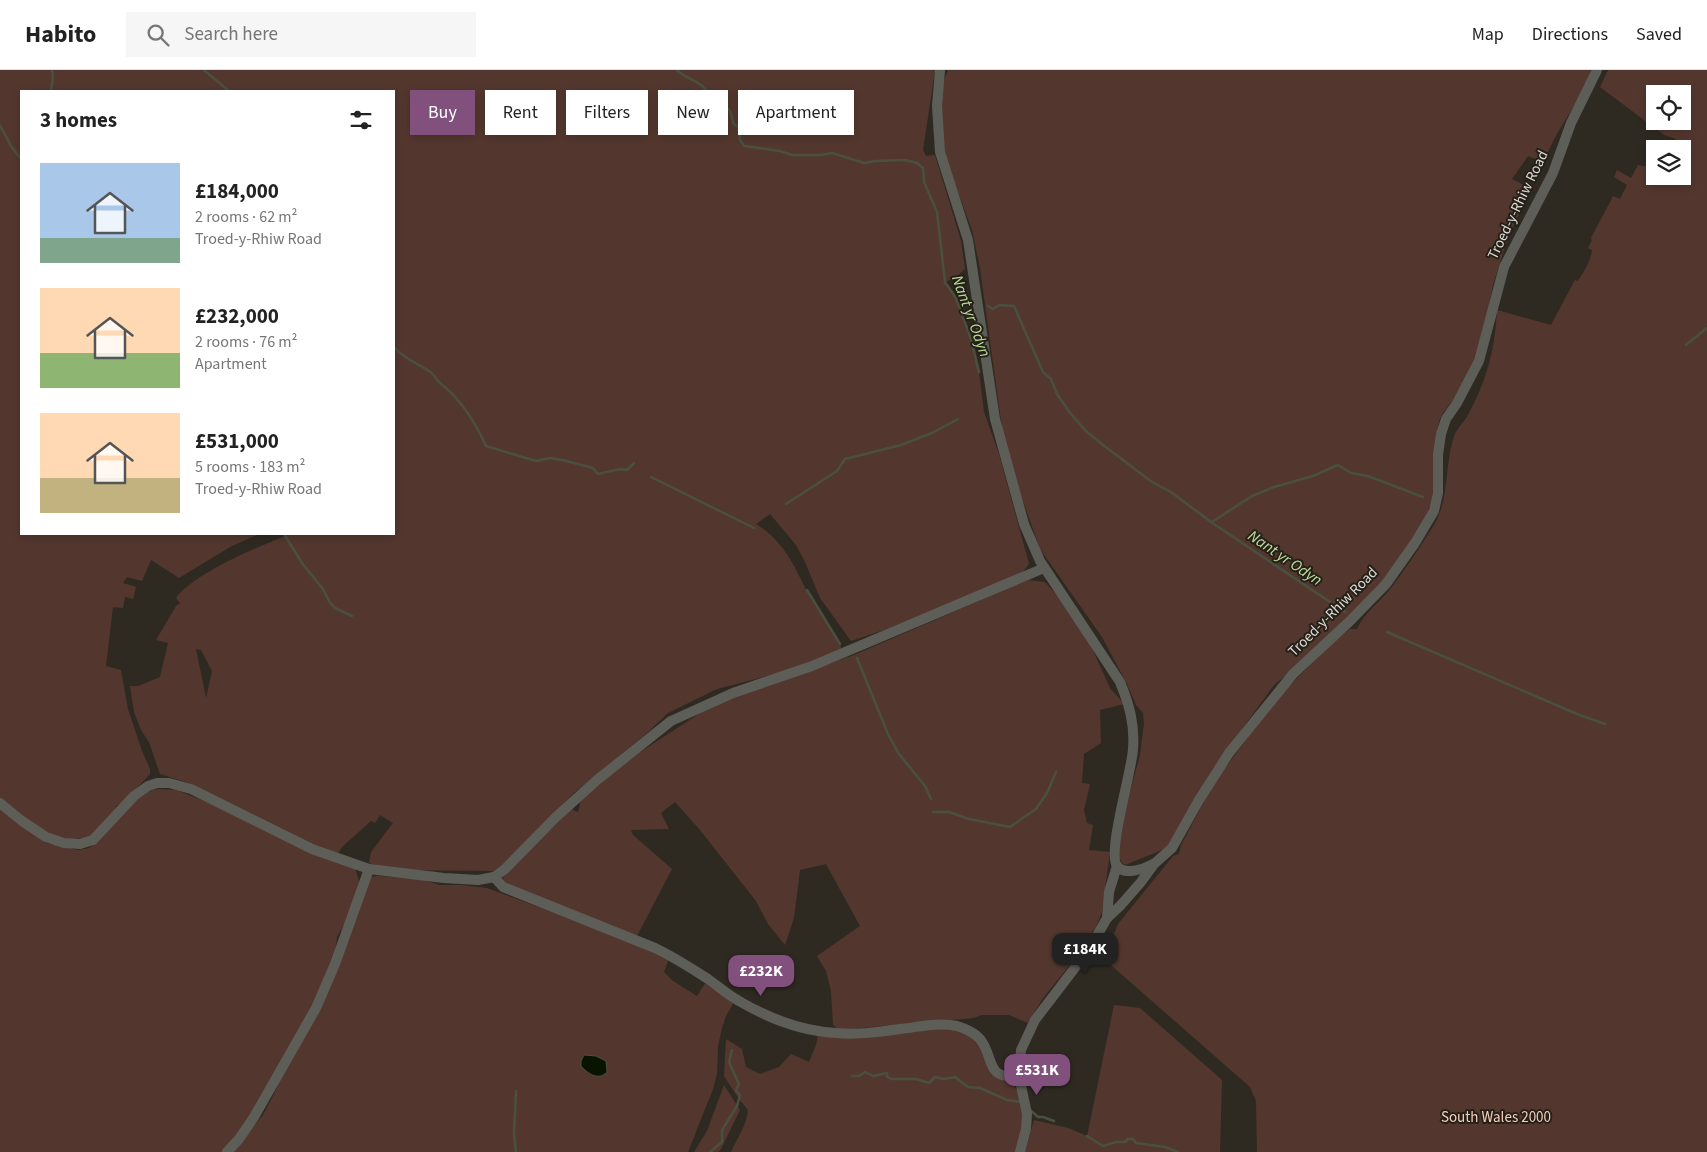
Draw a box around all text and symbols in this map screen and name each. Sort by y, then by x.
search box [126,12,476,57]
text: Habito [25,17,96,52]
icon: search [144,21,172,49]
text: Search here [184,21,278,48]
text: Map [1472,22,1504,47]
text: Directions [1532,22,1608,47]
text: Saved [1636,22,1682,47]
map controls [1646,85,1691,185]
button: locate [1646,85,1691,130]
chip: Buy [410,90,475,135]
chip: Rent [485,90,556,135]
chip: Filters [566,90,648,135]
chip: New [658,90,728,135]
chip: Apartment [738,90,854,135]
text: 3 homes [40,105,117,135]
icon: filters [347,106,375,134]
button: layers [1646,140,1691,185]
street label: Troed-y-Rhiw Road [1482,147,1554,263]
text: £184,000 [195,176,279,206]
icon: home [80,183,140,243]
text: 2 rooms · 62 m² [195,206,297,228]
text: Troed-y-Rhiw Road [195,228,322,250]
water label: Nant yr Odyn [946,272,996,360]
text: £232,000 [195,301,279,331]
icon: home [80,308,140,368]
text: 2 rooms · 76 m² [195,331,297,353]
text: Apartment [195,353,267,375]
text: £531,000 [195,426,279,456]
icon: home [80,433,140,493]
text: 5 rooms · 183 m² [195,456,305,478]
text: Troed-y-Rhiw Road [195,478,322,500]
water label: Nant yr Odyn [1243,525,1327,591]
street label: Troed-y-Rhiw Road [1284,563,1382,661]
pin: £184K [1050,932,1120,975]
text: £184K [1063,938,1107,960]
pin: £232K [726,954,796,997]
text: £232K [739,960,783,982]
pin: £531K [1002,1054,1072,1096]
text: £531K [1015,1059,1059,1081]
park label: South Wales 2000 [1441,1107,1551,1128]

